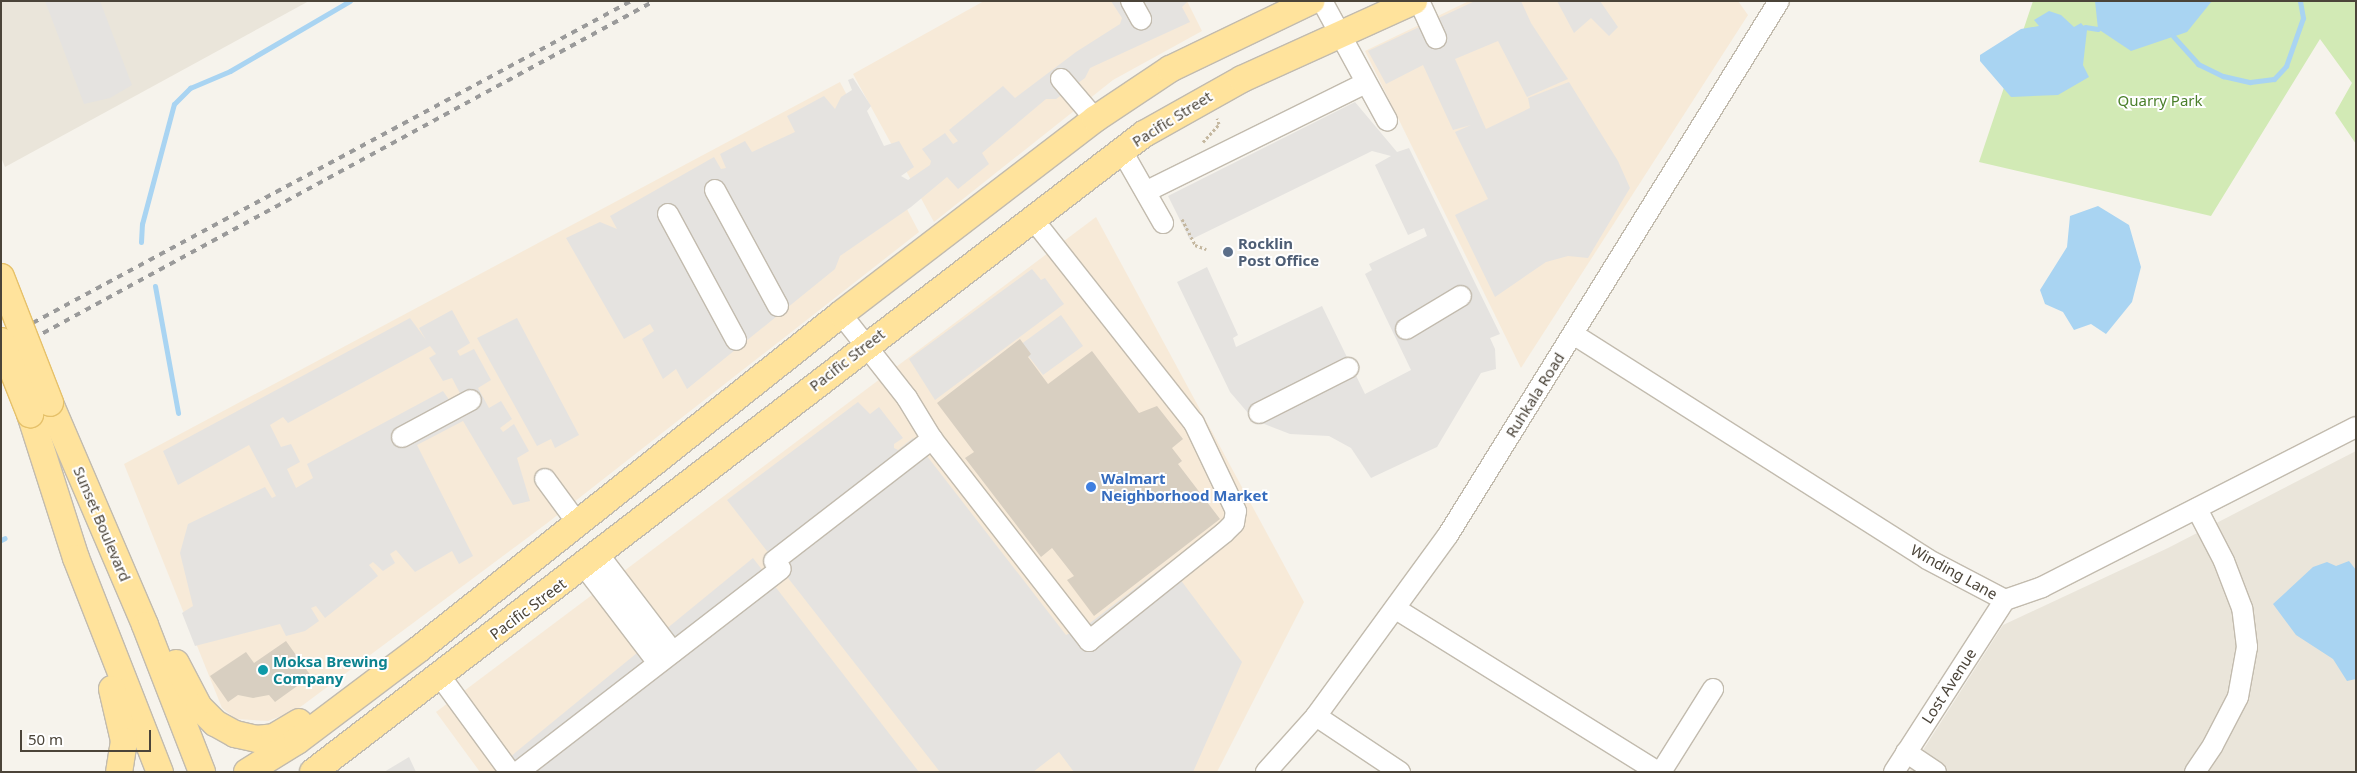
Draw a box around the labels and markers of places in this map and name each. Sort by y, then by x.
place label: Rocklin Post Office [1238,234,1319,269]
marker: Rocklin Post Office [1222,246,1234,258]
place label: Walmart Neighborhood Market [1101,469,1268,504]
marker: Walmart Neighborhood Market [1085,481,1097,493]
place label: Moksa Brewing Company [273,652,388,687]
marker: Moksa Brewing Company [257,664,269,676]

